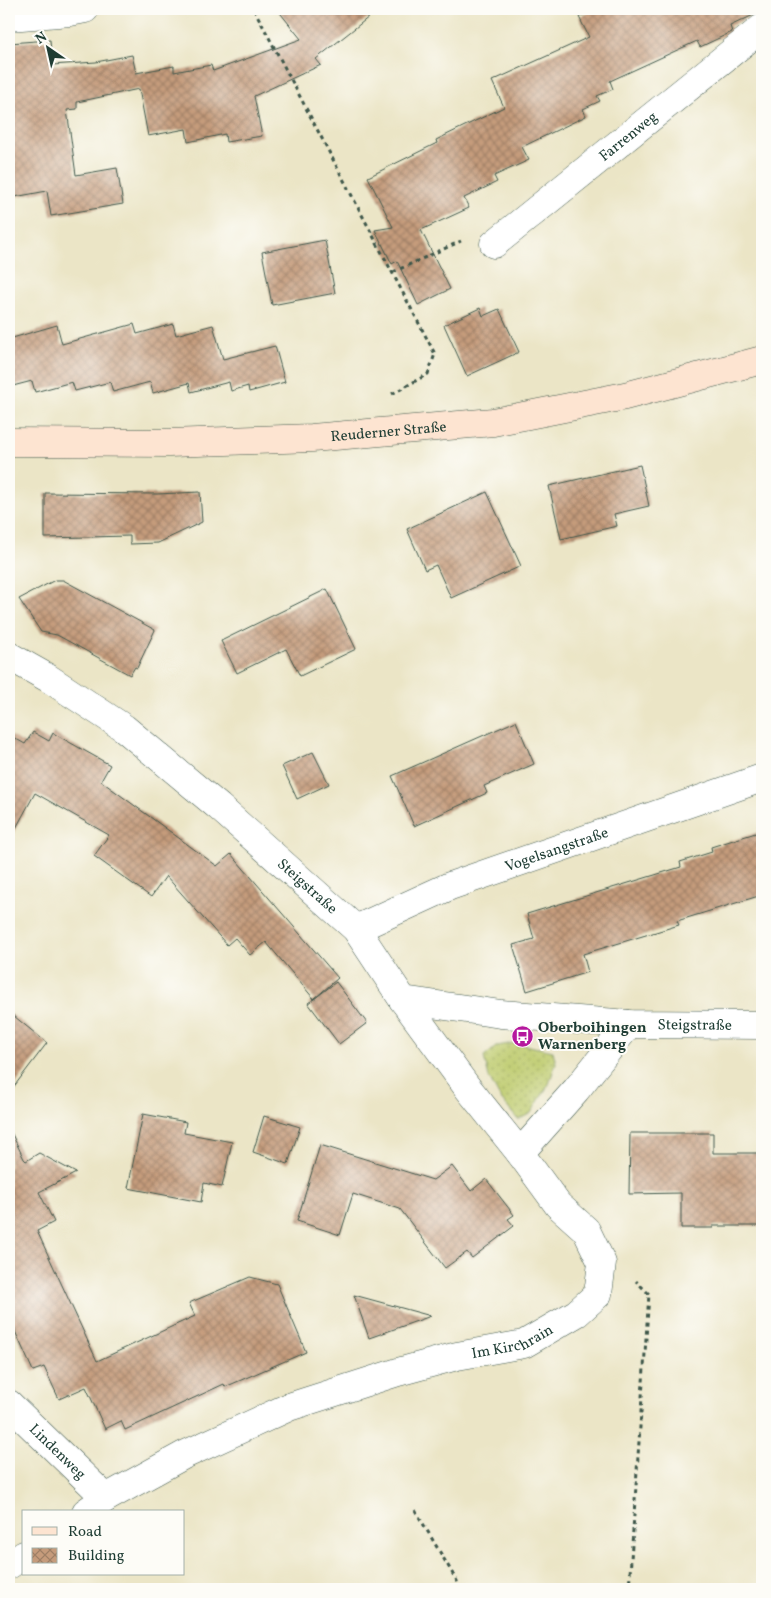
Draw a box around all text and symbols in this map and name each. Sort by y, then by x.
north arrow [22,22,72,72]
text: N [32,28,51,49]
street label: Farrenweg [595,107,663,167]
street label: Reuderner Straße [330,417,448,448]
street label: Vogelsangstraße [502,823,612,878]
street label: Steigstraße [272,855,341,920]
street label: Steigstraße [657,1015,732,1037]
place label: Oberboihingen Warnenberg [538,1018,647,1056]
bus stop icon: Oberboihingen Warnenberg [510,1024,534,1048]
street label: Im Kirchrain [470,1320,558,1365]
street label: Lindenweg [24,1420,90,1485]
legend [22,1510,185,1576]
text: Road [68,1522,102,1543]
text: Building [68,1546,125,1567]

